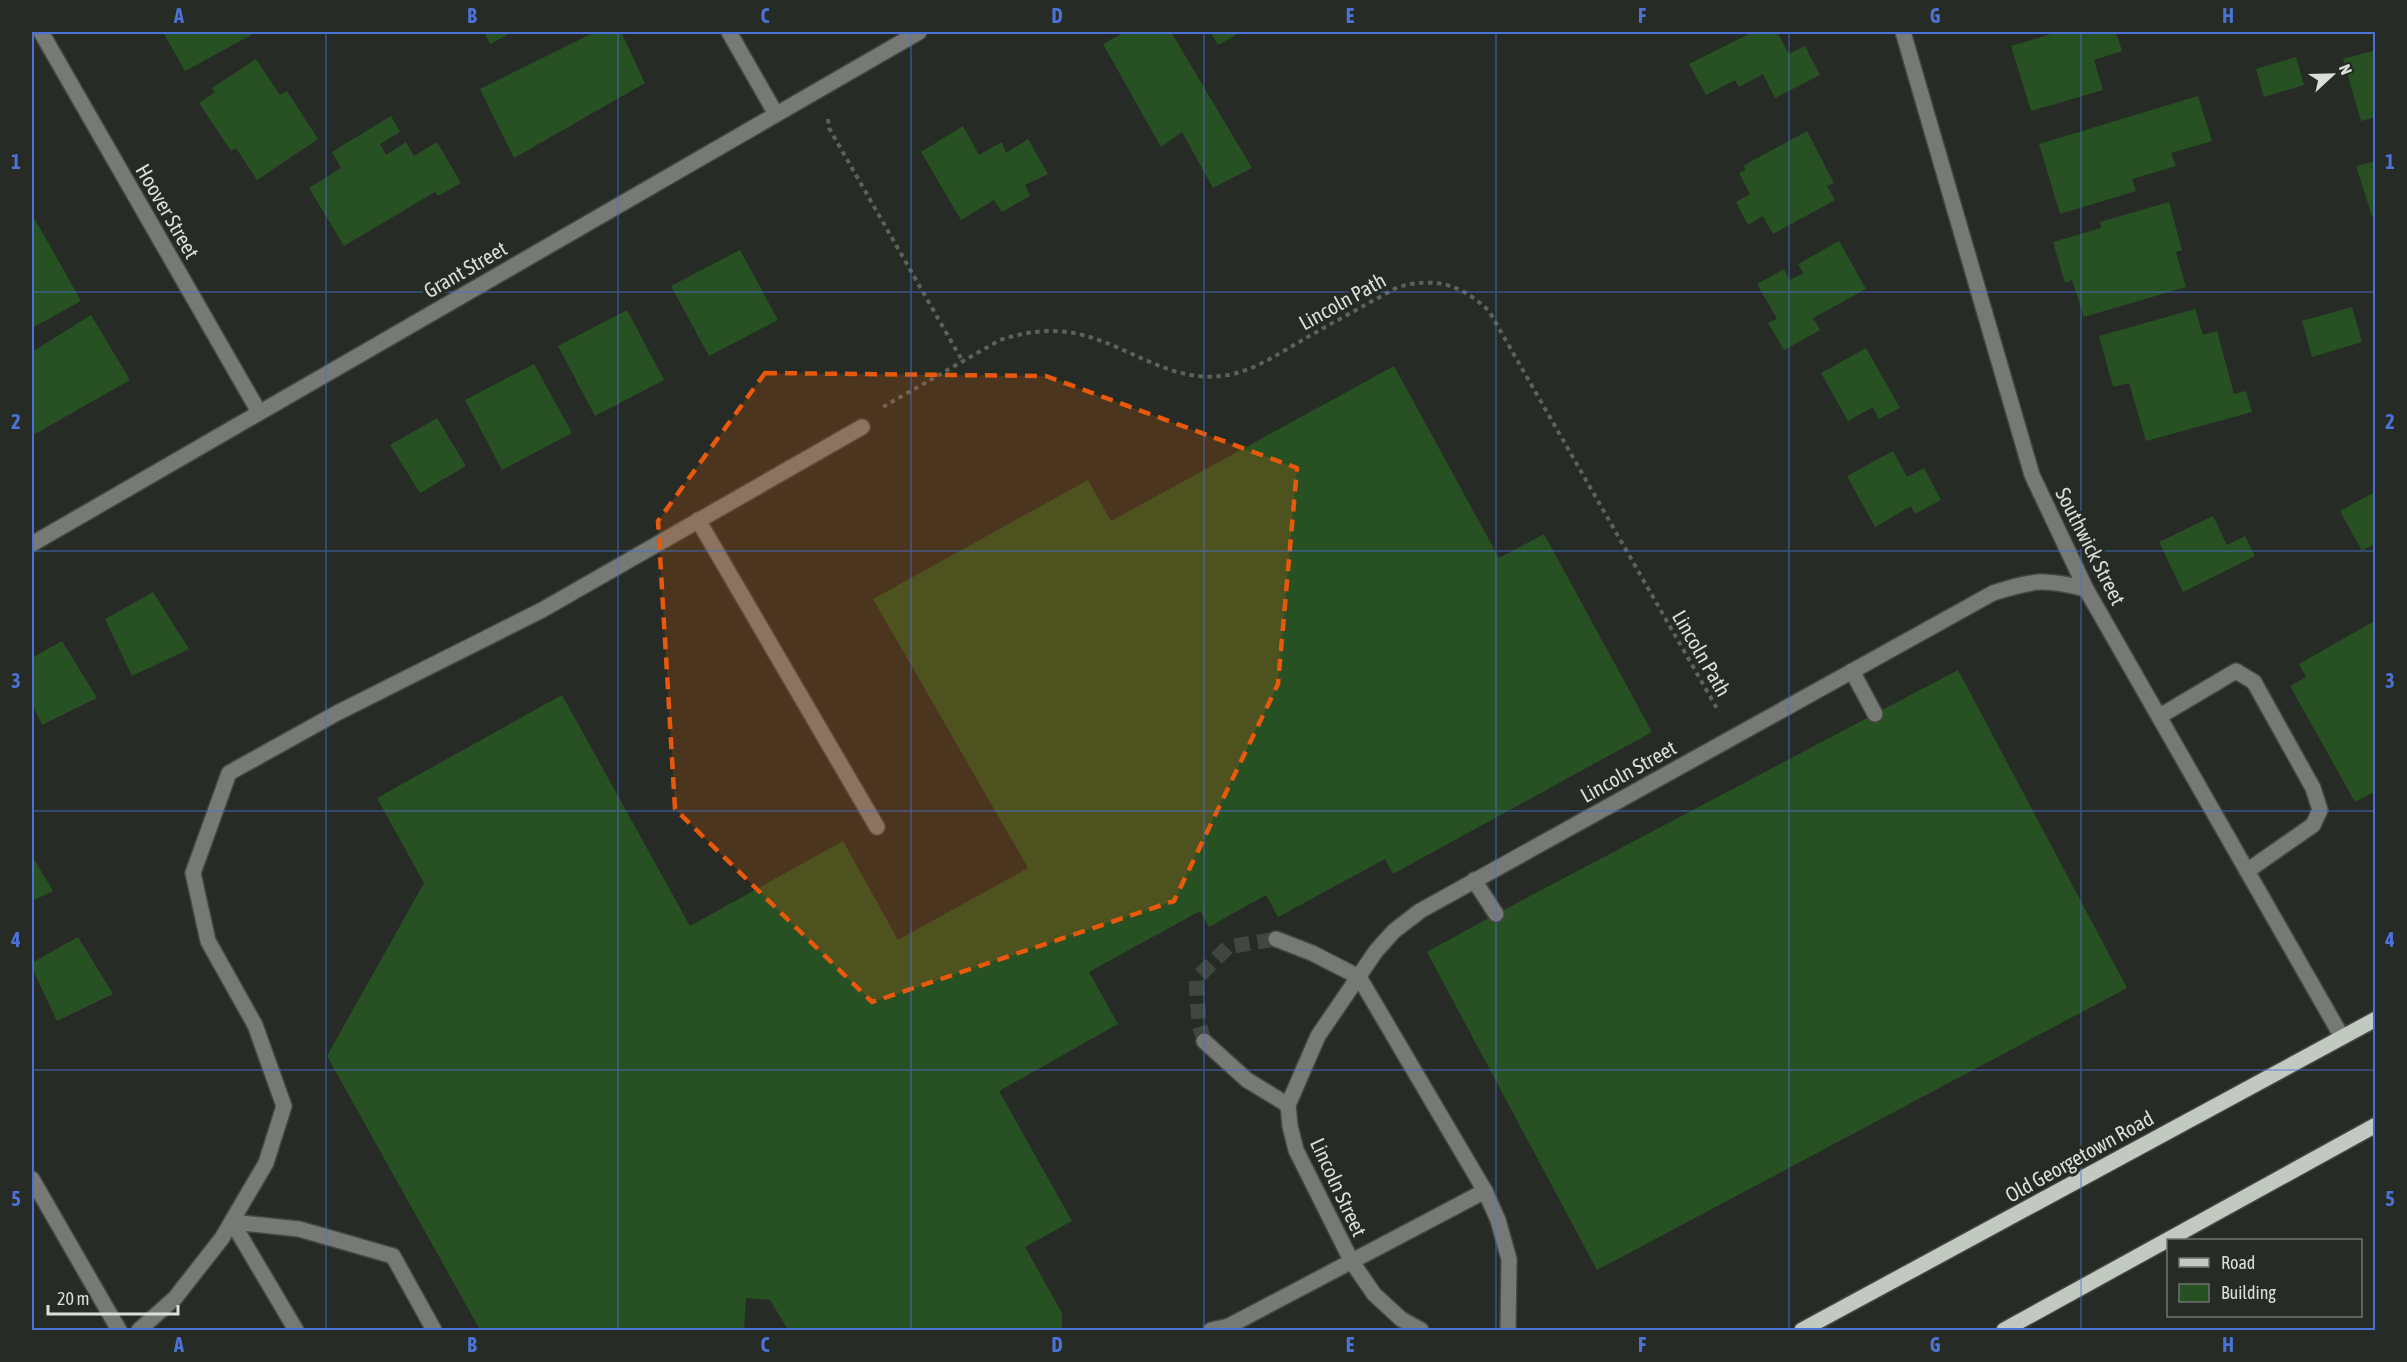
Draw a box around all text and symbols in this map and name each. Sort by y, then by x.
text: A [173,4,184,27]
text: B [467,4,477,27]
text: C [761,4,770,27]
text: D [1051,4,1063,27]
text: E [1346,4,1355,27]
text: F [1638,4,1646,27]
text: G [1930,4,1941,27]
text: H [2222,4,2234,27]
north arrow [2302,45,2362,105]
text: N [2336,62,2356,77]
text: 1 [11,150,21,173]
text: 1 [2385,150,2395,173]
street label: Hoover Street [131,160,205,262]
street label: Grant Street [419,236,511,302]
street label: Lincoln Path [1295,267,1389,335]
text: 2 [11,410,21,433]
text: 2 [2385,410,2395,433]
street label: Southwick Street [2051,483,2131,609]
street label: Lincoln Path [1668,606,1736,700]
text: 3 [11,669,21,692]
text: 3 [2385,669,2395,692]
street label: Lincoln Street [1576,735,1680,807]
text: 4 [10,928,21,951]
text: 4 [2384,928,2395,951]
street label: Old Georgetown Road [2001,1105,2157,1207]
street label: Lincoln Street [1306,1134,1372,1240]
text: 5 [11,1187,21,1210]
text: 5 [2385,1187,2395,1210]
legend [2167,1239,2362,1317]
text: Road [2221,1252,2255,1273]
scale bar [48,1278,178,1316]
text: Building [2221,1282,2276,1303]
text: 20 m [57,1288,89,1309]
text: A [173,1333,184,1356]
text: B [467,1333,477,1356]
text: C [761,1333,770,1356]
text: D [1051,1333,1063,1356]
text: E [1346,1333,1355,1356]
text: F [1638,1333,1646,1356]
text: G [1930,1333,1941,1356]
text: H [2222,1333,2234,1356]

